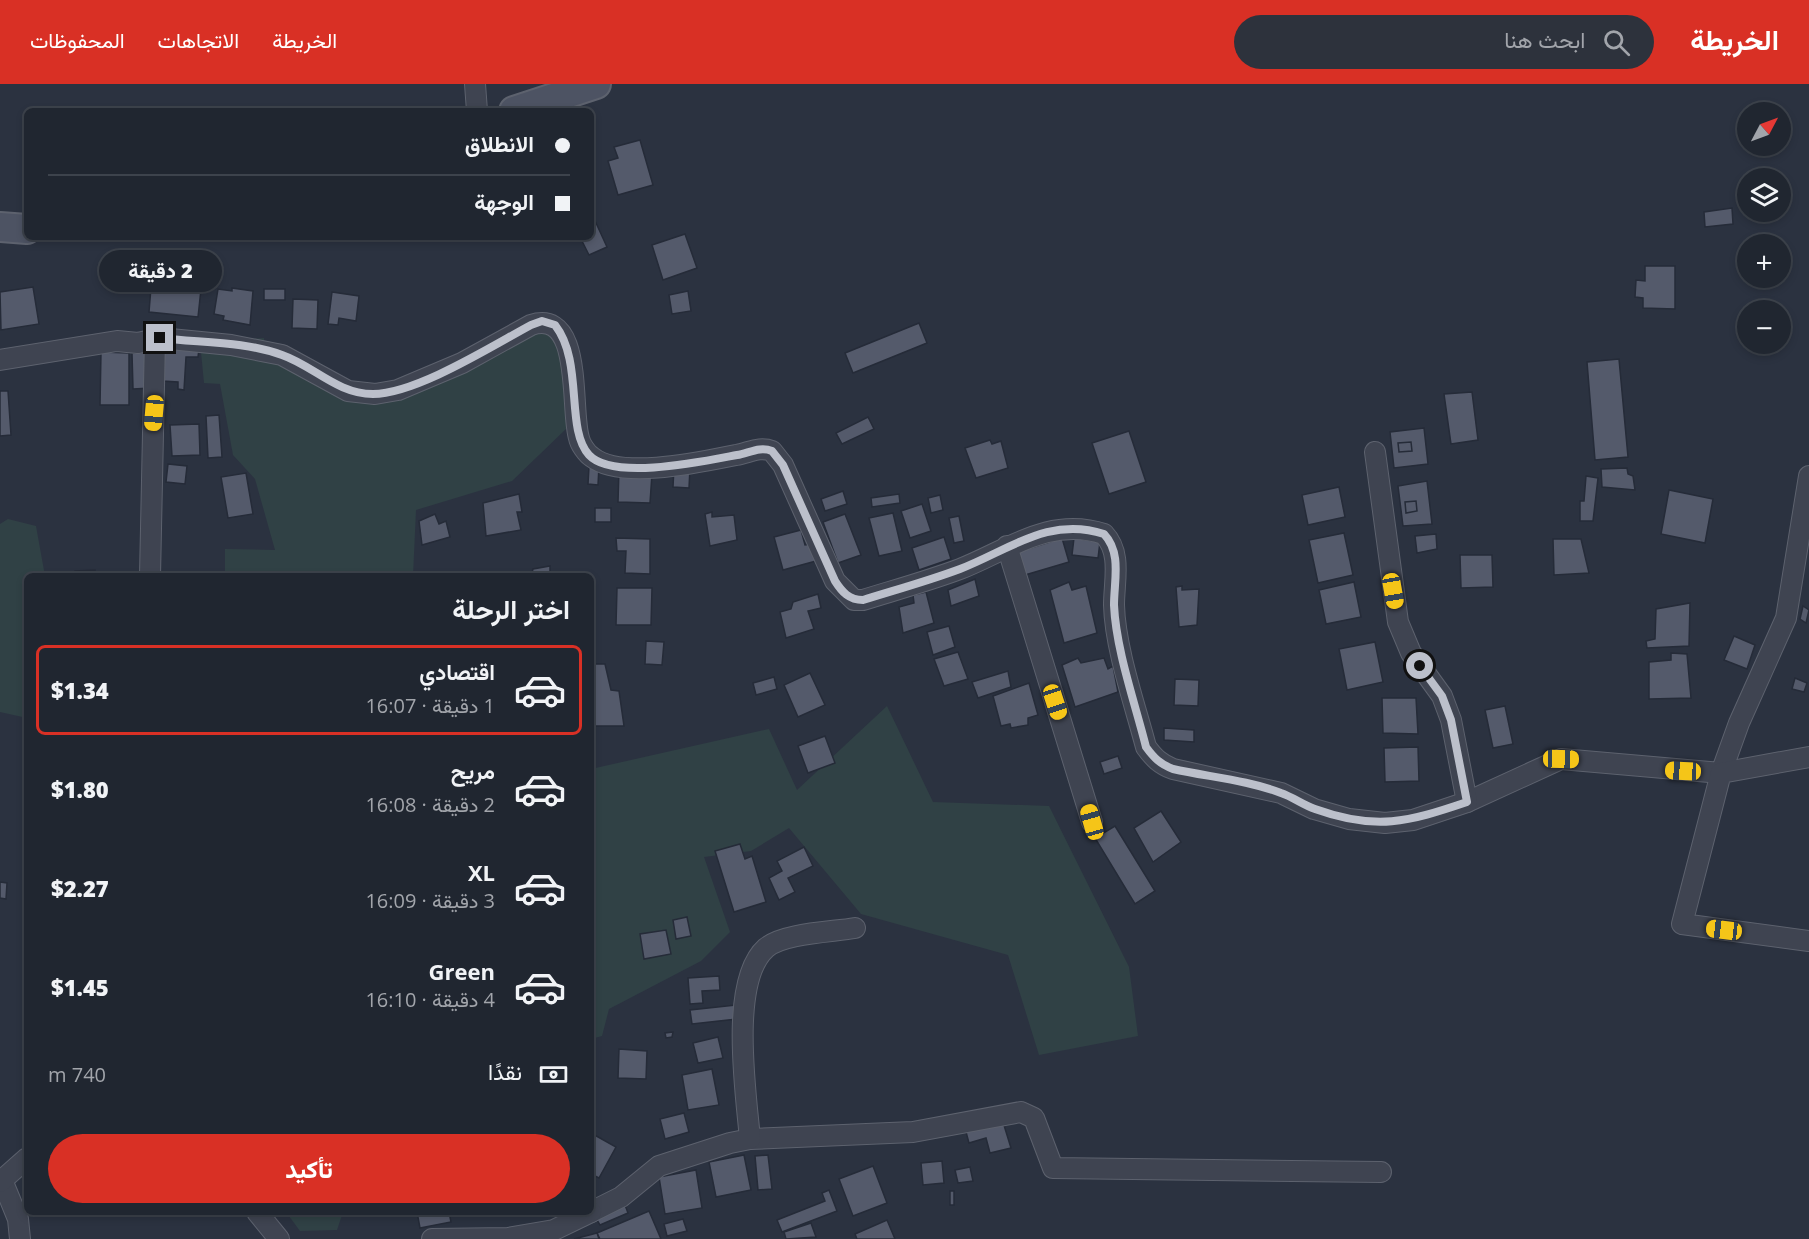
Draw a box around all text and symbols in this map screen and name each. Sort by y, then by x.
search box [1234,15,1654,69]
text: الخريطة [1690,20,1779,58]
text: ابحث هنا [1504,24,1585,54]
text: المحفوظات [30,26,125,54]
text: الاتجاهات [158,26,239,54]
text: الخريطة [272,26,337,54]
icon: search [1600,26,1633,59]
north arrow [1737,102,1791,156]
map controls [1737,102,1791,354]
text: الانطلاق [465,128,534,158]
button: layers [1737,168,1791,222]
text: الوجهة [474,186,534,216]
button: + [1737,234,1791,288]
callout: 2 دقيقة [98,251,222,293]
text: 2 دقيقة [128,257,193,284]
button: − [1737,300,1791,354]
route end [146,324,173,351]
car [143,394,165,432]
car [1381,572,1405,610]
text: اختر الرحلة [452,590,570,627]
route start [1406,652,1433,679]
text: اقتصادي [419,656,495,686]
icon: car [513,663,567,717]
text: $1.34 [51,675,109,705]
car [1041,682,1069,722]
text: 1 دقيقة · 16:07 [365,692,495,719]
car [1543,750,1579,768]
text: مريح [451,755,495,785]
car [1665,761,1701,781]
icon: car [513,762,567,816]
text: $1.80 [51,774,109,804]
text: 2 دقيقة · 16:08 [365,791,495,818]
car [1078,802,1106,842]
text: XL [468,857,495,887]
icon: car [513,861,567,915]
text: $2.27 [51,873,109,903]
text: 3 دقيقة · 16:09 [365,887,495,914]
car [1705,919,1743,941]
text: Green [429,956,495,986]
icon: car [513,960,567,1014]
text: $1.45 [51,972,109,1002]
text: 4 دقيقة · 16:10 [365,986,495,1013]
text: نقدًا [488,1056,522,1086]
icon: cash [537,1058,570,1091]
text: 740 m [48,1061,106,1088]
button: تأكيد [48,1134,570,1203]

